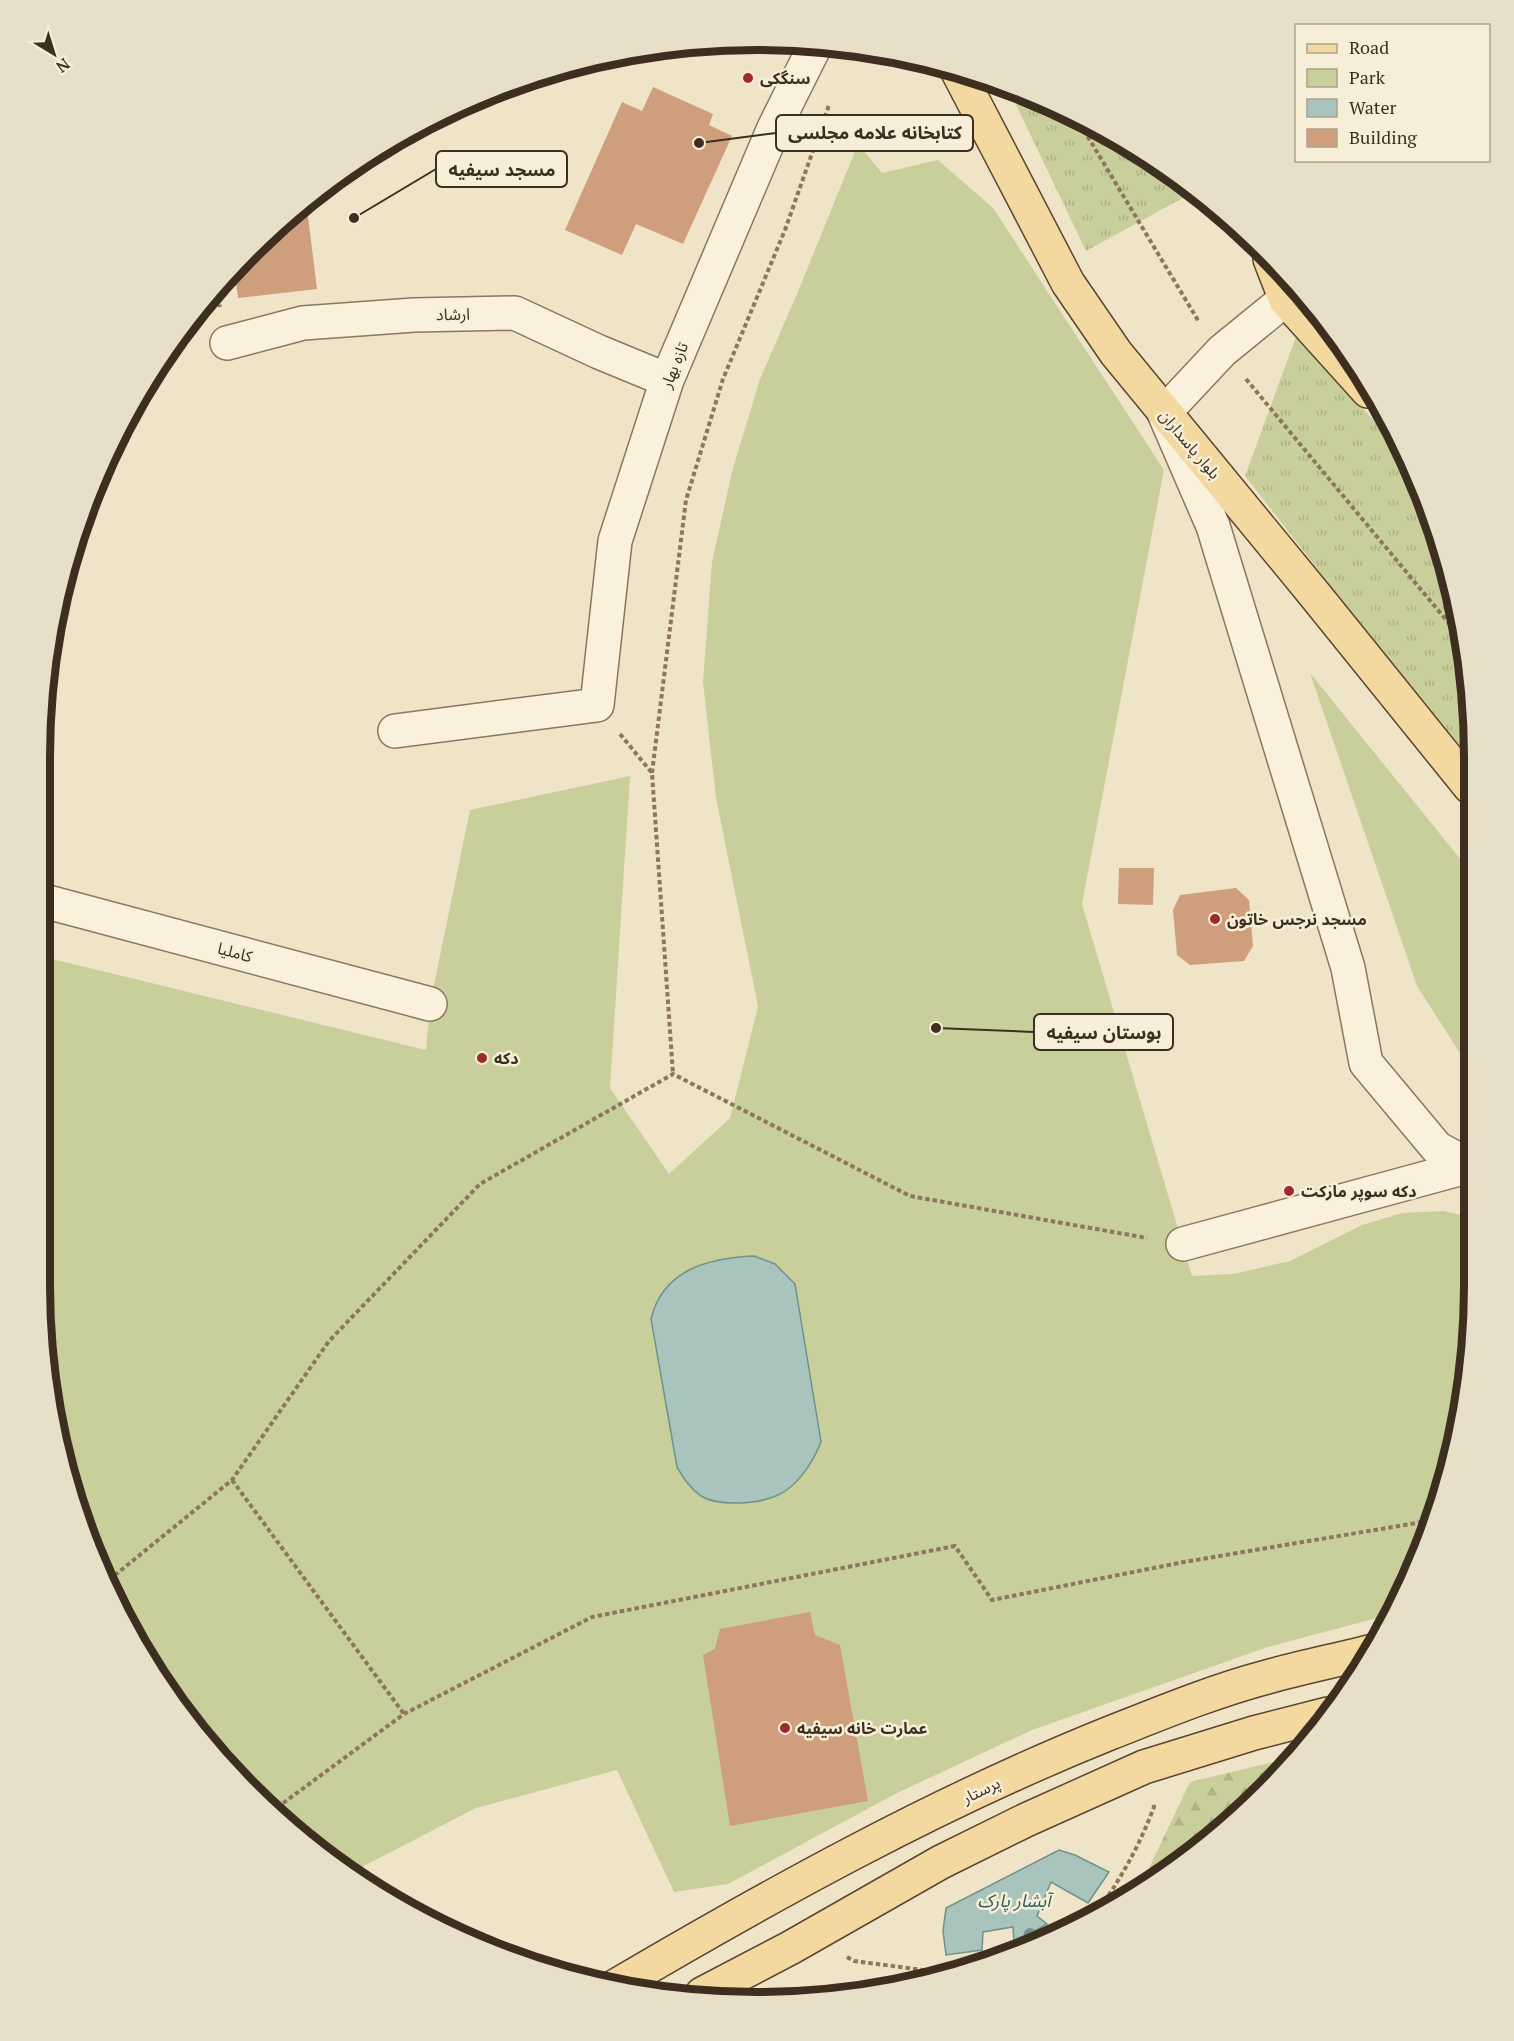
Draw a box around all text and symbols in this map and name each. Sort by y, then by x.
north arrow [24,24,84,84]
legend [1295,24,1490,162]
text: Road [1349,35,1389,59]
text: N [52,53,75,78]
text: Park [1349,65,1386,89]
place label: سنگکی [760,67,810,89]
marker: سنگکی [741,71,755,85]
text: Water [1349,95,1396,119]
callout: کتابخانه علامه مجلسی [776,115,973,151]
text: کتابخانه علامه مجلسی [788,120,963,144]
text: Building [1349,125,1417,149]
callout: مسجد سیفیه [436,151,567,187]
text: مسجد سیفیه [448,157,556,181]
street label: ارشاد [436,303,470,325]
street label: تازه بهار [654,338,693,392]
street label: بلوار پاسداران [1154,404,1226,484]
place label: مسجد نرجس خاتون [1227,908,1367,930]
marker: مسجد نرجس خاتون [1208,912,1222,926]
street label: کاملیا [215,937,255,967]
callout: بوستان سیفیه [1034,1014,1173,1050]
text: بوستان سیفیه [1047,1020,1161,1044]
place label: دکه [494,1047,518,1069]
marker: دکه [475,1051,489,1065]
place label: دکه سوپر مارکت [1301,1180,1416,1202]
marker: دکه سوپر مارکت [1282,1184,1296,1198]
place label: عمارت خانه سیفیه [797,1717,927,1739]
marker: عمارت خانه سیفیه [778,1721,792,1735]
street label: پرستار [957,1771,1004,1809]
water label: آبشار پارک [978,1888,1054,1913]

